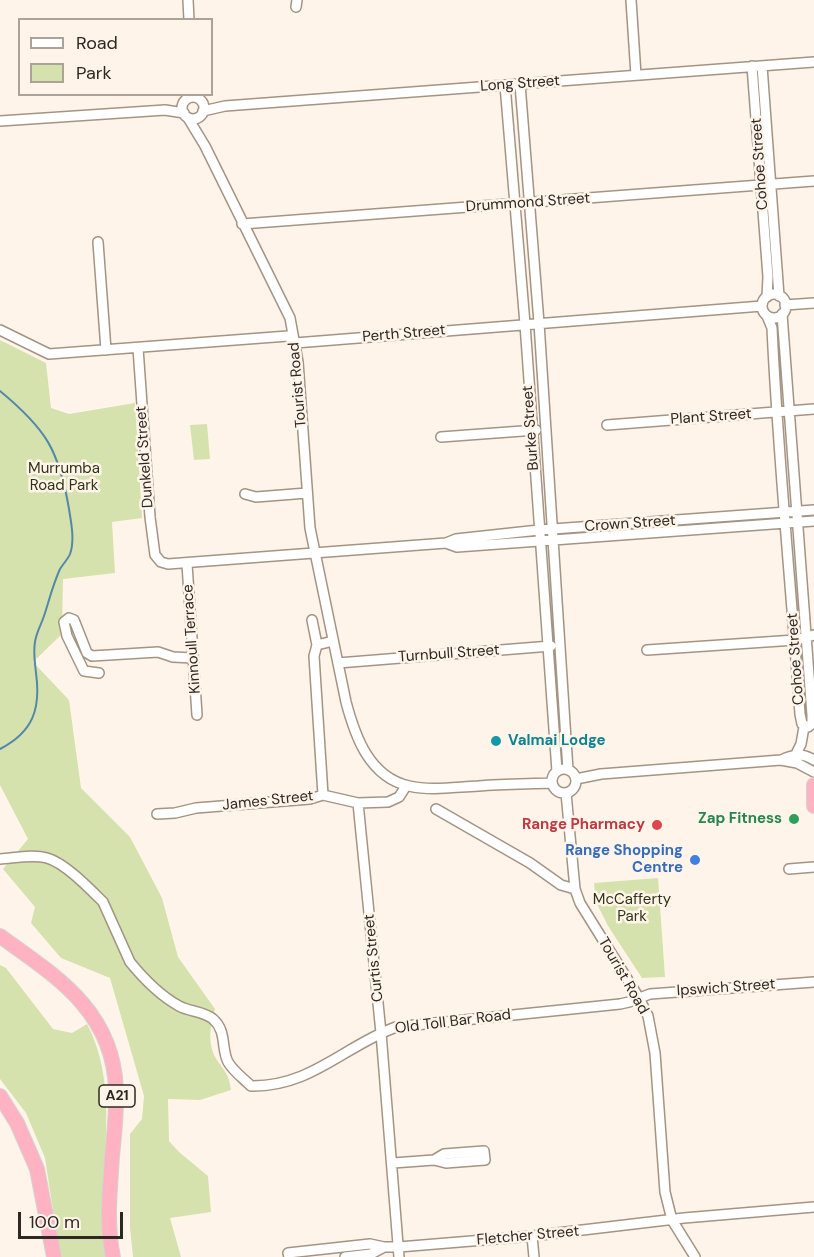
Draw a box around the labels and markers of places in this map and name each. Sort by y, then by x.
place label: Valmai Lodge [508,732,606,750]
marker: Valmai Lodge [489,734,503,748]
place label: Zap Fitness [698,810,782,828]
marker: Zap Fitness [787,812,801,826]
place label: Range Pharmacy [522,816,645,834]
marker: Range Pharmacy [650,818,664,832]
place label: Range Shopping Centre [565,842,683,877]
marker: Range Shopping Centre [688,853,702,867]

